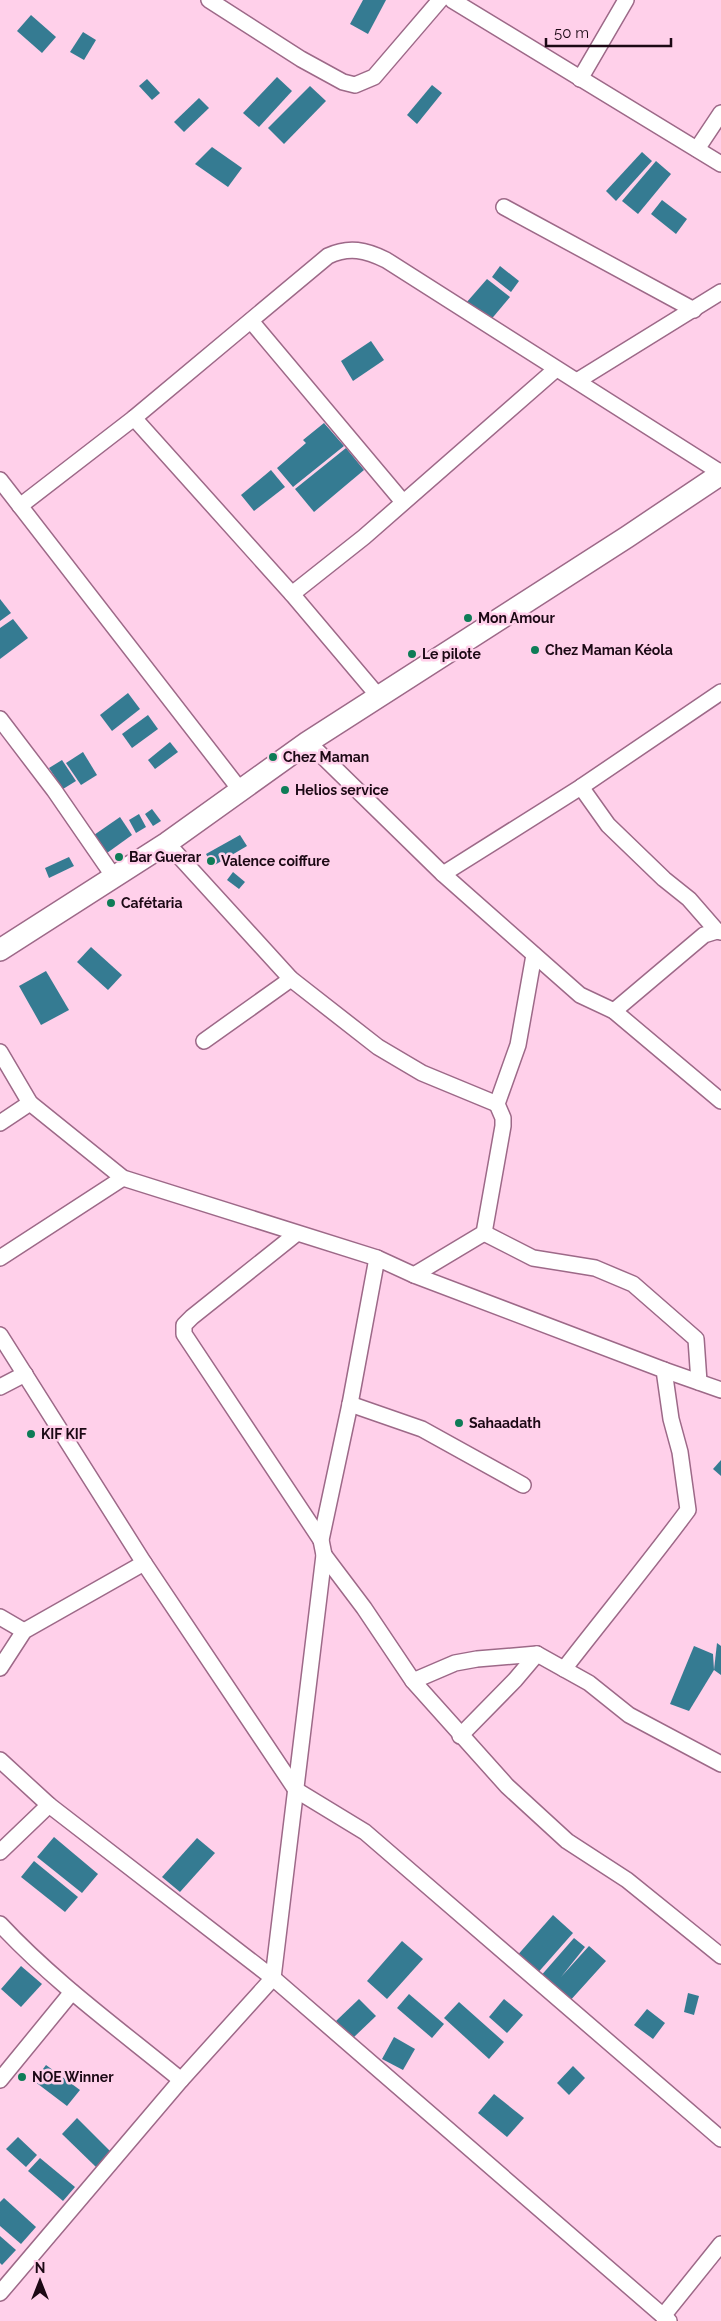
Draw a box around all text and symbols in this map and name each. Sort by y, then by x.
scale bar [546,15,671,47]
text: 50 m [554,24,589,42]
place label: Mon Amour [478,610,555,626]
marker: Mon Amour [462,612,474,624]
place label: Chez Maman Kéola [545,642,673,658]
marker: Chez Maman Kéola [529,644,541,656]
place label: Le pilote [422,646,481,662]
marker: Le pilote [406,648,418,660]
place label: Chez Maman [283,749,369,765]
marker: Chez Maman [267,751,279,763]
place label: Helios service [295,782,389,798]
marker: Helios service [279,784,291,796]
place label: Bar Guerar [129,849,202,865]
marker: Bar Guerar [113,851,125,863]
place label: Valence coiffure [221,853,330,869]
marker: Valence coiffure [205,855,217,867]
place label: Cafétaria [121,895,182,911]
marker: Cafétaria [105,897,117,909]
place label: Sahaadath [469,1415,541,1431]
marker: Sahaadath [453,1417,465,1429]
place label: KIF KIF [41,1426,87,1442]
marker: KIF KIF [25,1428,37,1440]
place label: NOE Winner [32,2069,114,2085]
marker: NOE Winner [16,2071,28,2083]
north arrow [15,2256,65,2306]
text: N [35,2260,45,2276]

